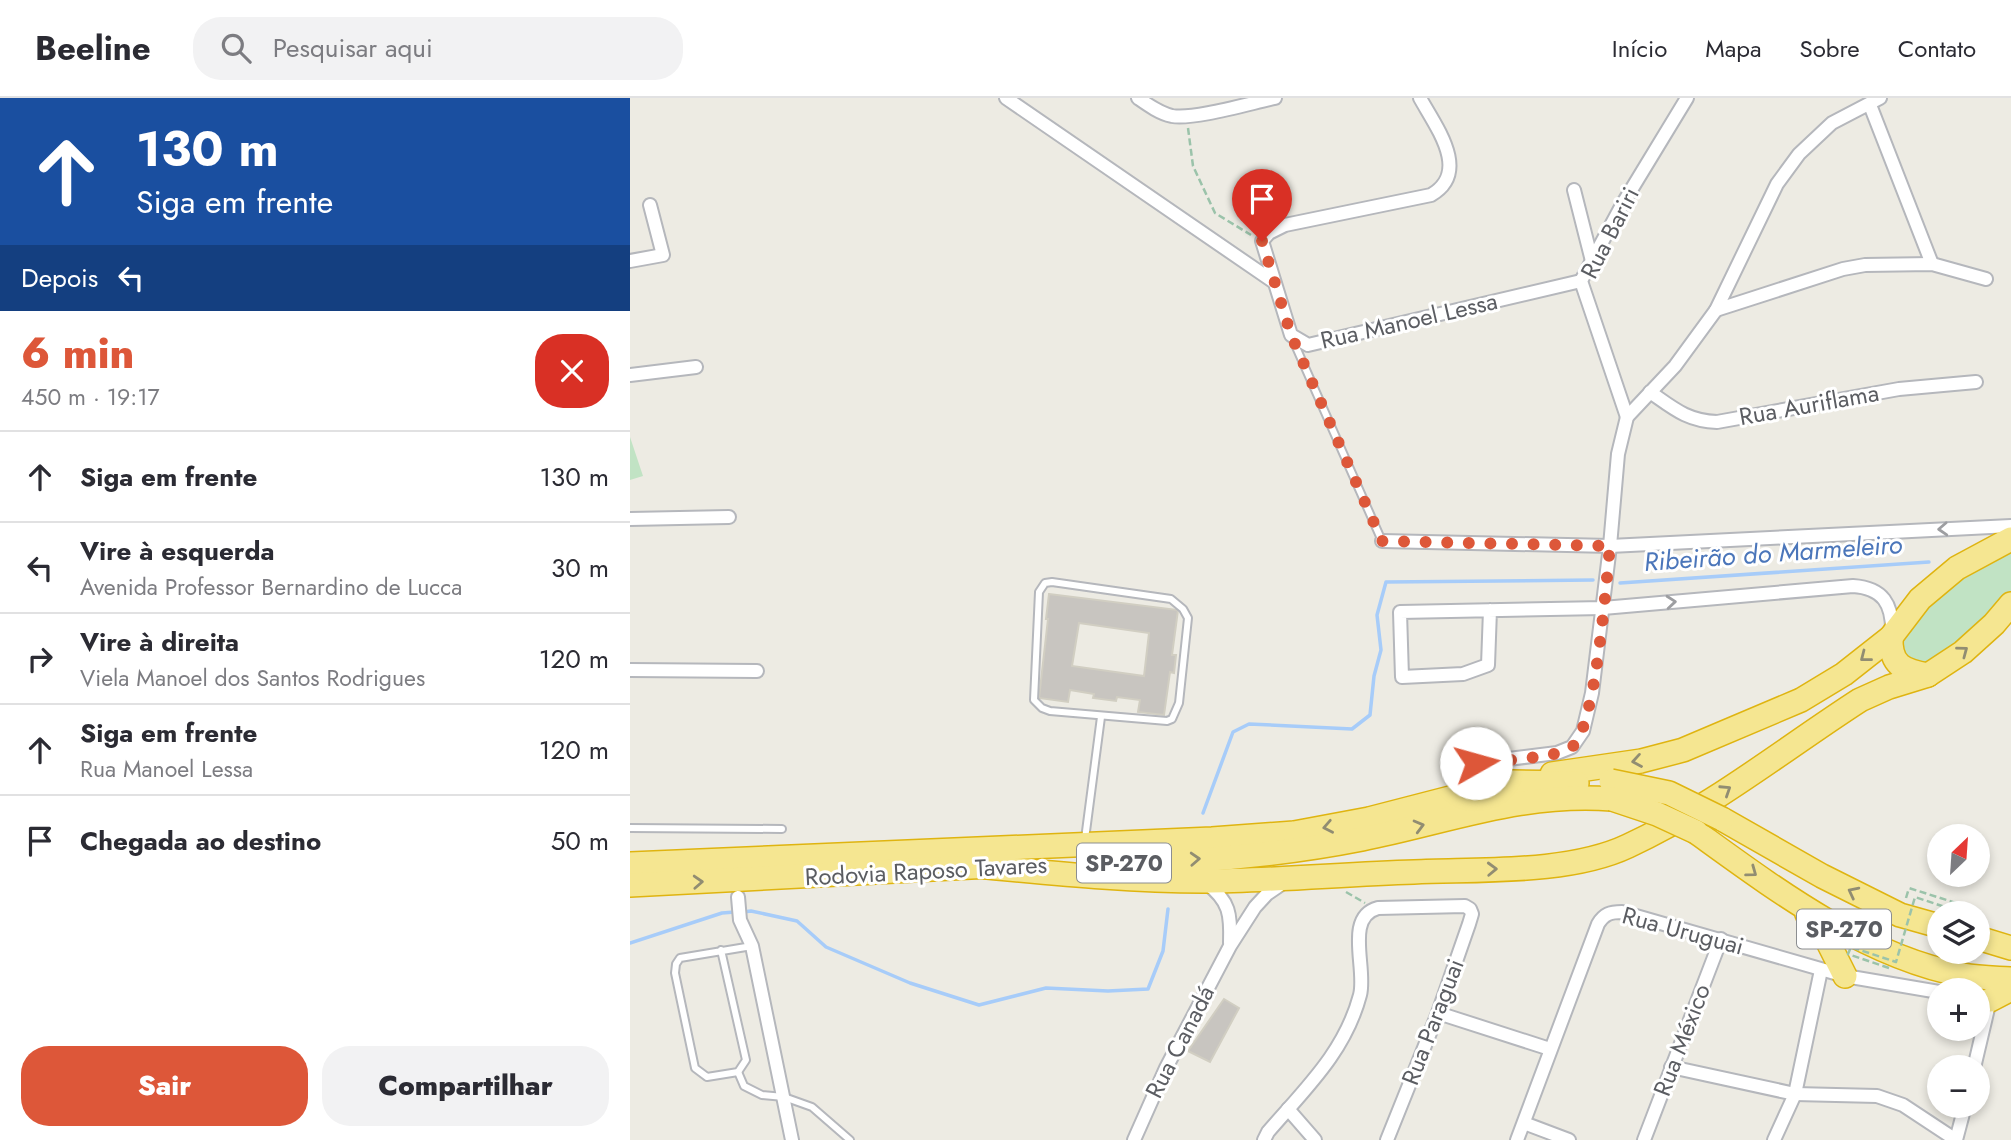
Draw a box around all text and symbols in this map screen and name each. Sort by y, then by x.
search box [193,17,683,80]
text: Beeline [35,25,151,72]
icon: search [217,29,255,67]
text: Pesquisar aqui [273,29,433,67]
text: Início [1612,31,1667,66]
text: Mapa [1705,31,1762,66]
text: Sobre [1800,31,1860,66]
text: Contato [1898,31,1976,66]
text: 130 m [136,114,279,184]
icon: ahead [21,126,112,217]
pin [1232,169,1292,241]
text: Siga em frente [136,179,333,225]
icon: arrive [1243,180,1281,218]
street label: Rua Bariri [1572,181,1648,285]
text: Depois [21,259,98,297]
icon: left [112,259,150,297]
street label: Rua Manoel Lessa [1317,283,1501,358]
text: 6 min [21,323,134,384]
button: close [535,334,609,408]
street label: Rua Auriflama [1736,375,1882,434]
text: 450 m · 19:17 [21,380,160,414]
icon: ahead [21,458,59,496]
text: Siga em frente [80,458,257,496]
text: 130 m [539,458,609,496]
one-way arrow [1937,522,1948,537]
water label: Ribeirão do Marmeleiro [1643,525,1904,581]
text: Vire à esquerda [80,532,275,570]
icon: left [21,549,59,587]
text: 30 m [551,549,609,587]
text: Avenida Professor Bernardino de Lucca [80,570,462,604]
one-way arrow [1665,595,1676,610]
text: Vire à direita [80,623,239,661]
icon: right [21,640,59,678]
text: 120 m [539,640,609,678]
one-way arrow [1955,647,1968,660]
one-way arrow [1860,649,1873,662]
text: Viela Manoel dos Santos Rodrigues [80,661,425,695]
text: Siga em frente [80,714,257,752]
position arrow [1439,726,1513,800]
icon: ahead [21,731,59,769]
text: 120 m [539,731,609,769]
text: Rua Manoel Lessa [80,752,253,786]
one-way arrow [1631,753,1643,768]
one-way arrow [1718,785,1731,798]
one-way arrow [1322,819,1334,834]
one-way arrow [1413,820,1425,834]
icon: arrive [21,822,59,860]
text: Chegada ao destino [80,822,321,860]
text: 50 m [551,822,609,860]
north arrow [1927,824,1990,887]
map controls [1927,824,1990,1118]
road number: SP-270 [1077,844,1171,883]
street label: Rodovia Raposo Tavares [804,847,1048,894]
one-way arrow [1189,852,1200,867]
one-way arrow [1486,861,1497,876]
one-way arrow [1744,864,1756,876]
one-way arrow [693,875,704,890]
one-way arrow [1848,886,1860,900]
street label: Rua Uruguai [1618,897,1748,964]
button: layers [1927,901,1990,964]
road number: SP-270 [1797,909,1891,948]
street label: Rua Paraguai [1392,954,1473,1090]
button: + [1927,978,1990,1041]
street label: Rua Canadá [1136,979,1223,1104]
street label: Rua México [1644,979,1719,1101]
button: Sair [21,1046,308,1126]
button: Compartilhar [322,1046,609,1126]
button: − [1927,1055,1990,1118]

